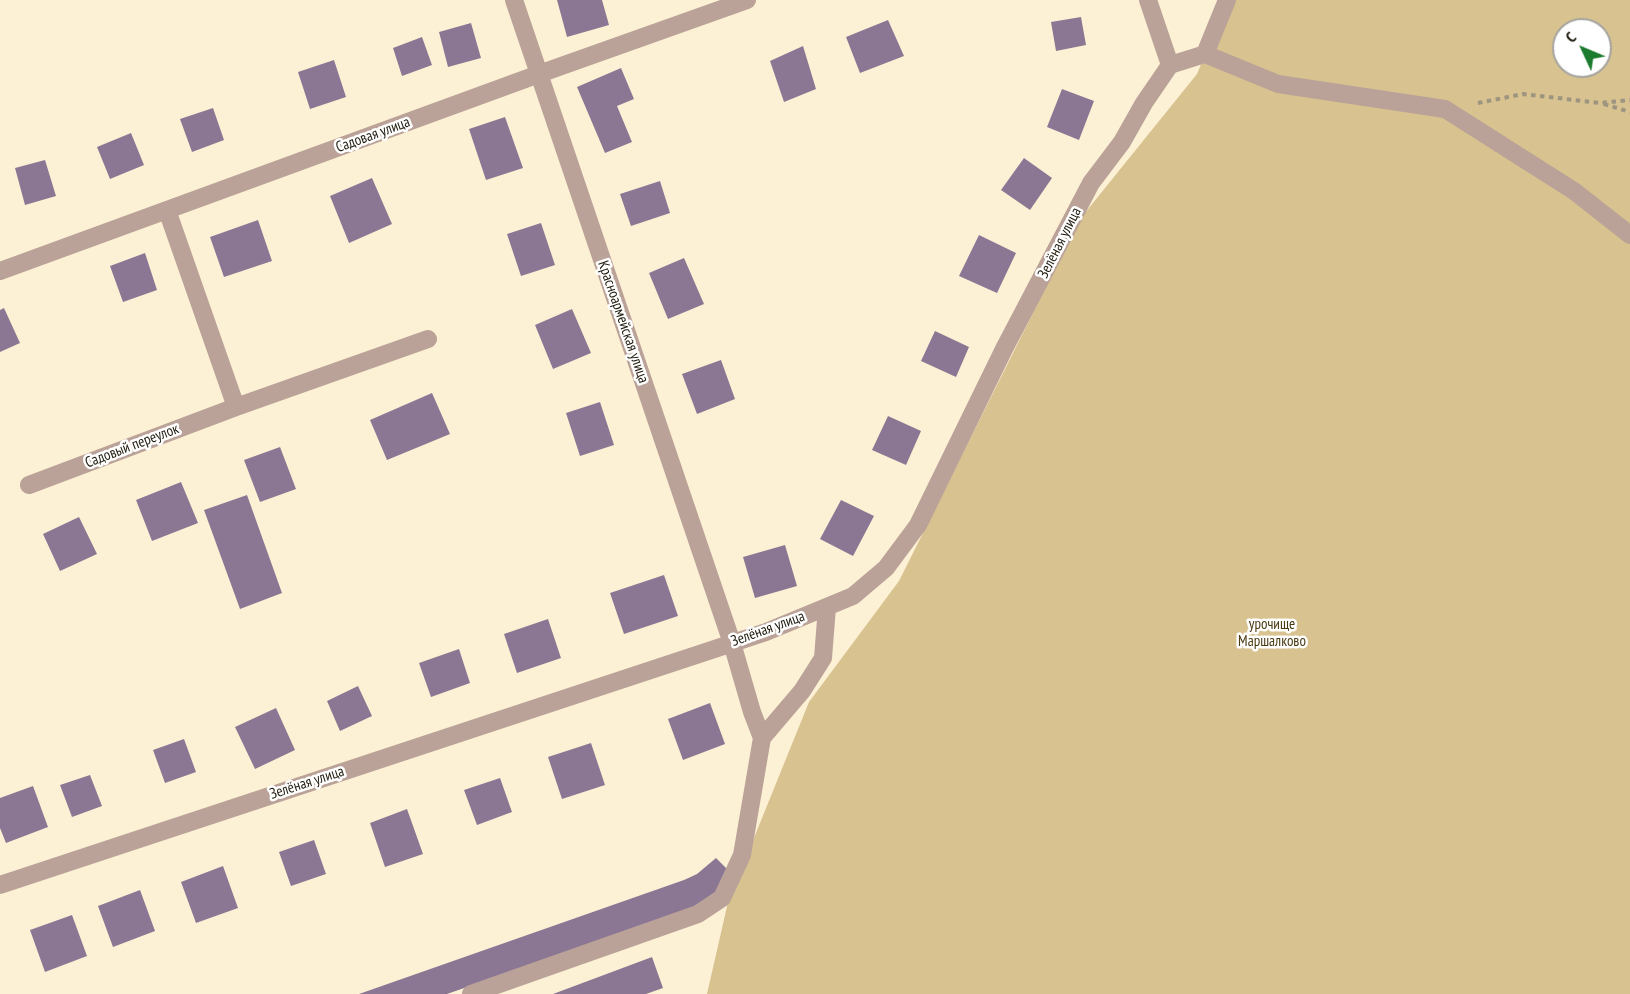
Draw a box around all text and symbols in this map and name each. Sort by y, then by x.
north arrow [1552,18,1612,78]
text: С [1561,27,1580,46]
street label: Садовая улица [333,113,413,157]
street label: Зелёная улица [1034,205,1086,281]
street label: Красноармейская улица [594,258,652,386]
street label: Садовый переулок [83,420,181,472]
street label: Зелёная улица [729,607,807,651]
park label: урочище Маршалково [1238,616,1306,651]
street label: Зелёная улица [268,763,346,803]

